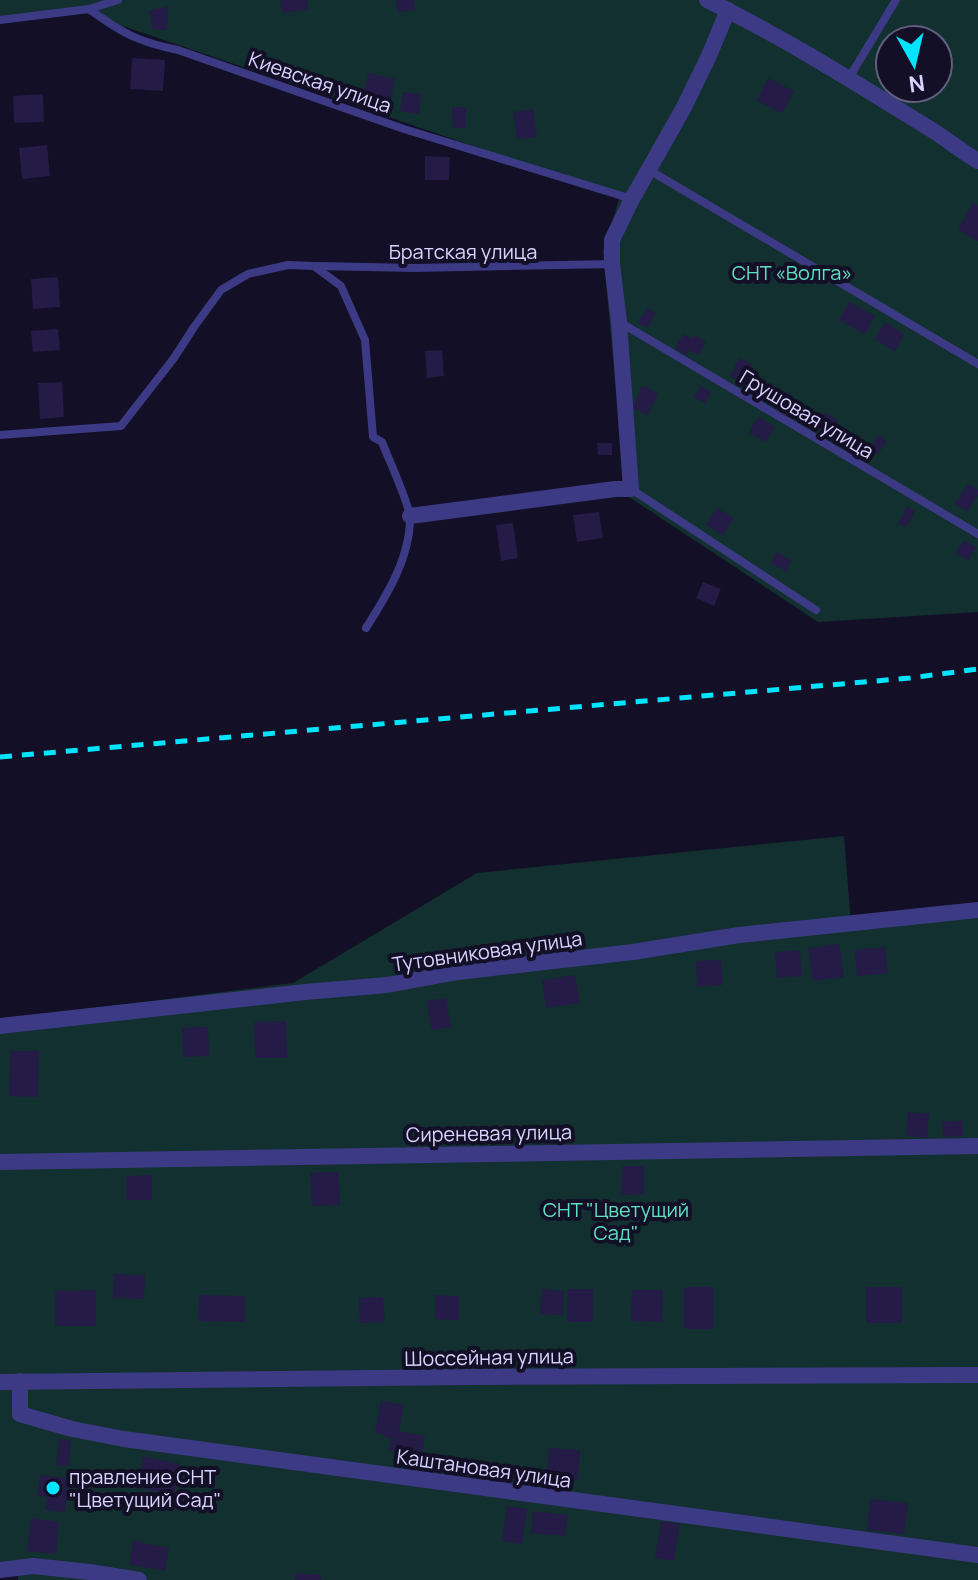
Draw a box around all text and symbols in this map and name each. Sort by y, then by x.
north arrow [874,24,954,104]
street label: Киевская улица [245,45,395,119]
text: N [907,68,927,100]
street label: Братская улица [389,238,537,265]
park label: СНТ «Волга» [732,259,852,286]
street label: Грушовая улица [735,363,879,465]
street label: Тутовниковая улица [390,924,584,978]
street label: Сиреневая улица [406,1118,572,1148]
park label: СНТ "Цветущий Сад" [543,1196,689,1246]
street label: Шоссейная улица [404,1342,574,1372]
street label: Каштановая улица [395,1442,573,1494]
place label: правление СНТ "Цветущий Сад" [69,1463,221,1513]
marker: правление СНТ "Цветущий Сад" [44,1479,62,1497]

